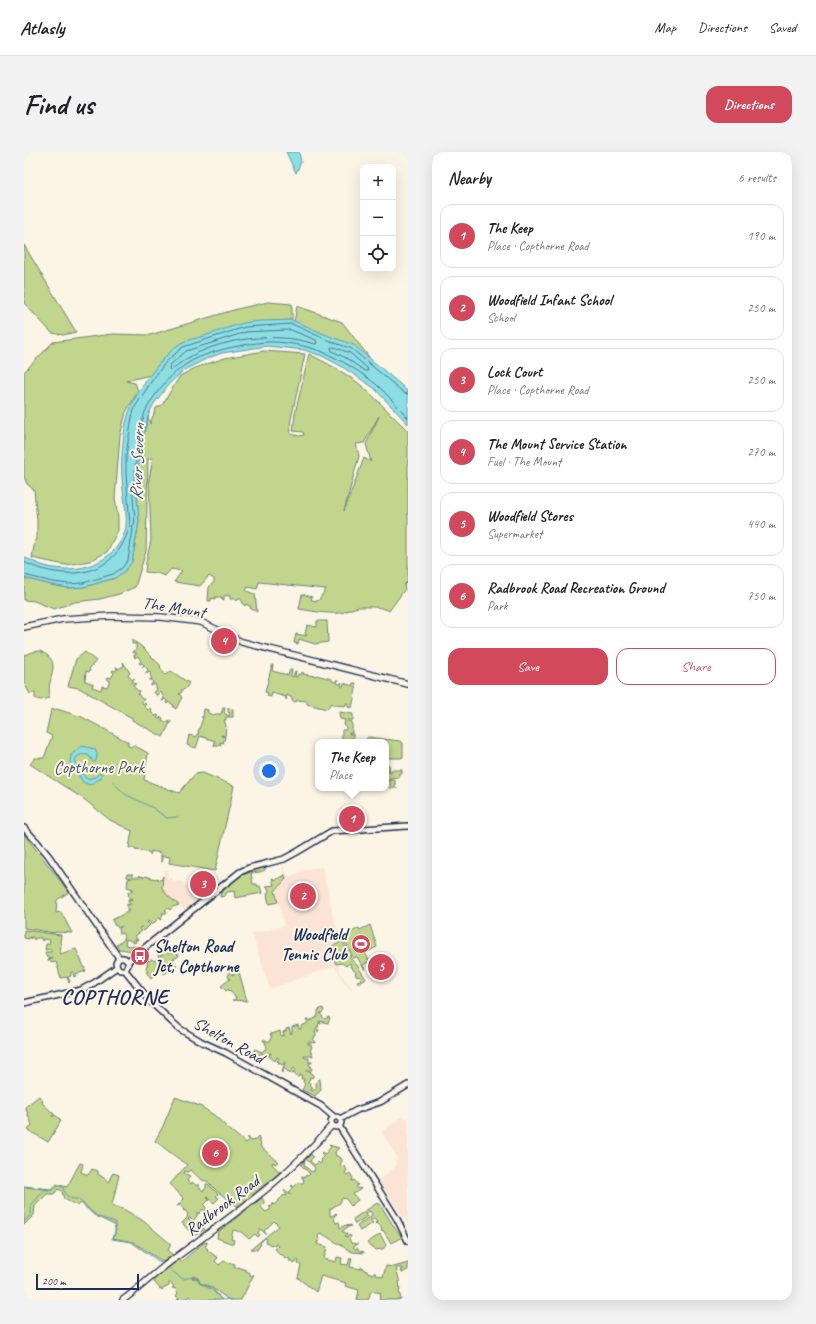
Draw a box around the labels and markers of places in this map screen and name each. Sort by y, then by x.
pin: 4 [211,626,237,656]
pin: 1 [339,804,365,834]
pin: 3 [190,869,216,899]
pin: 2 [290,881,316,911]
place label: Woodfield Tennis Club [281,924,350,965]
sports icon: Woodfield Tennis Club [350,933,372,955]
place label: Shelton Road Jct, Copthorne [153,936,240,977]
bus stop icon: Shelton Road Jct, Copthorne [129,945,151,967]
pin: 5 [368,952,394,982]
pin: 6 [202,1138,228,1168]

